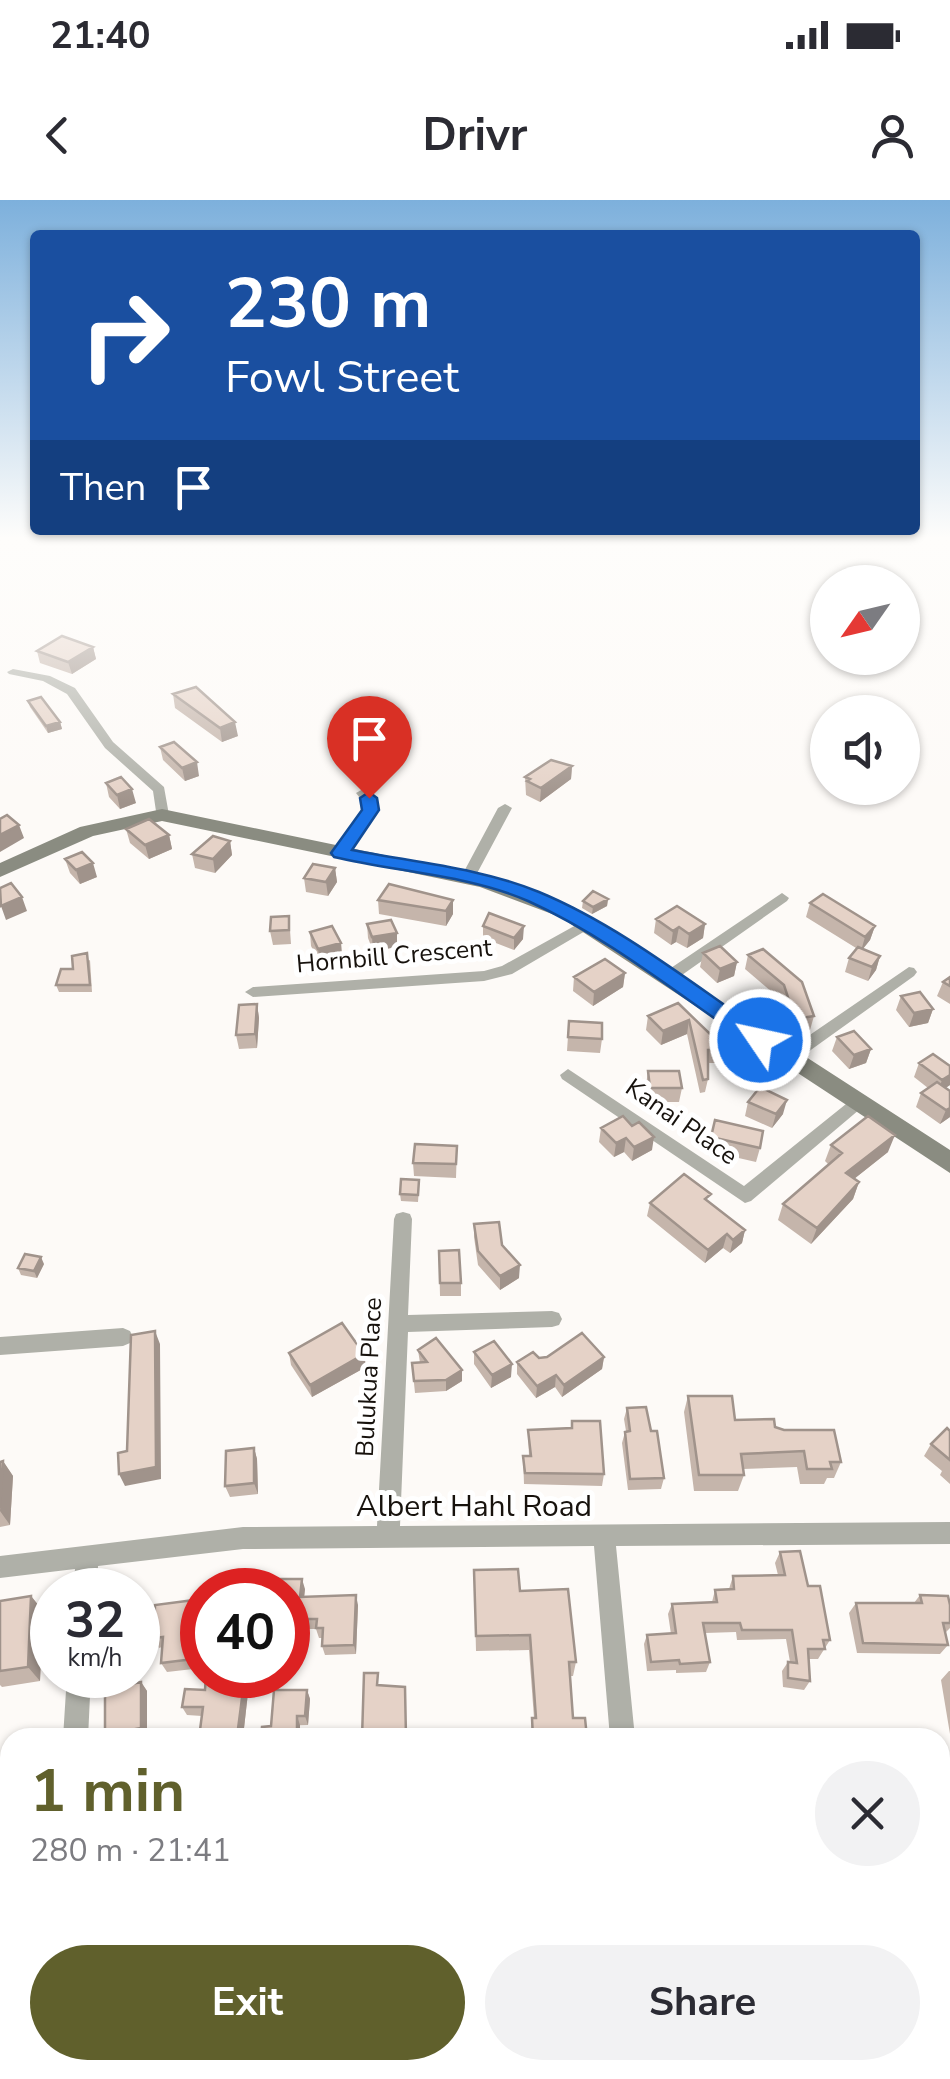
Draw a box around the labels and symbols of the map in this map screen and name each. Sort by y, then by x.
north arrow [810,565,920,675]
pin [327,696,412,799]
street label: Hornbill Crescent [295,930,494,981]
position arrow [708,988,812,1092]
street label: Kanai Place [619,1071,744,1173]
street label: Bulukua Place [348,1296,390,1458]
street label: Albert Hahl Road [356,1486,592,1527]
speed limit sign: 40 [180,1568,310,1698]

